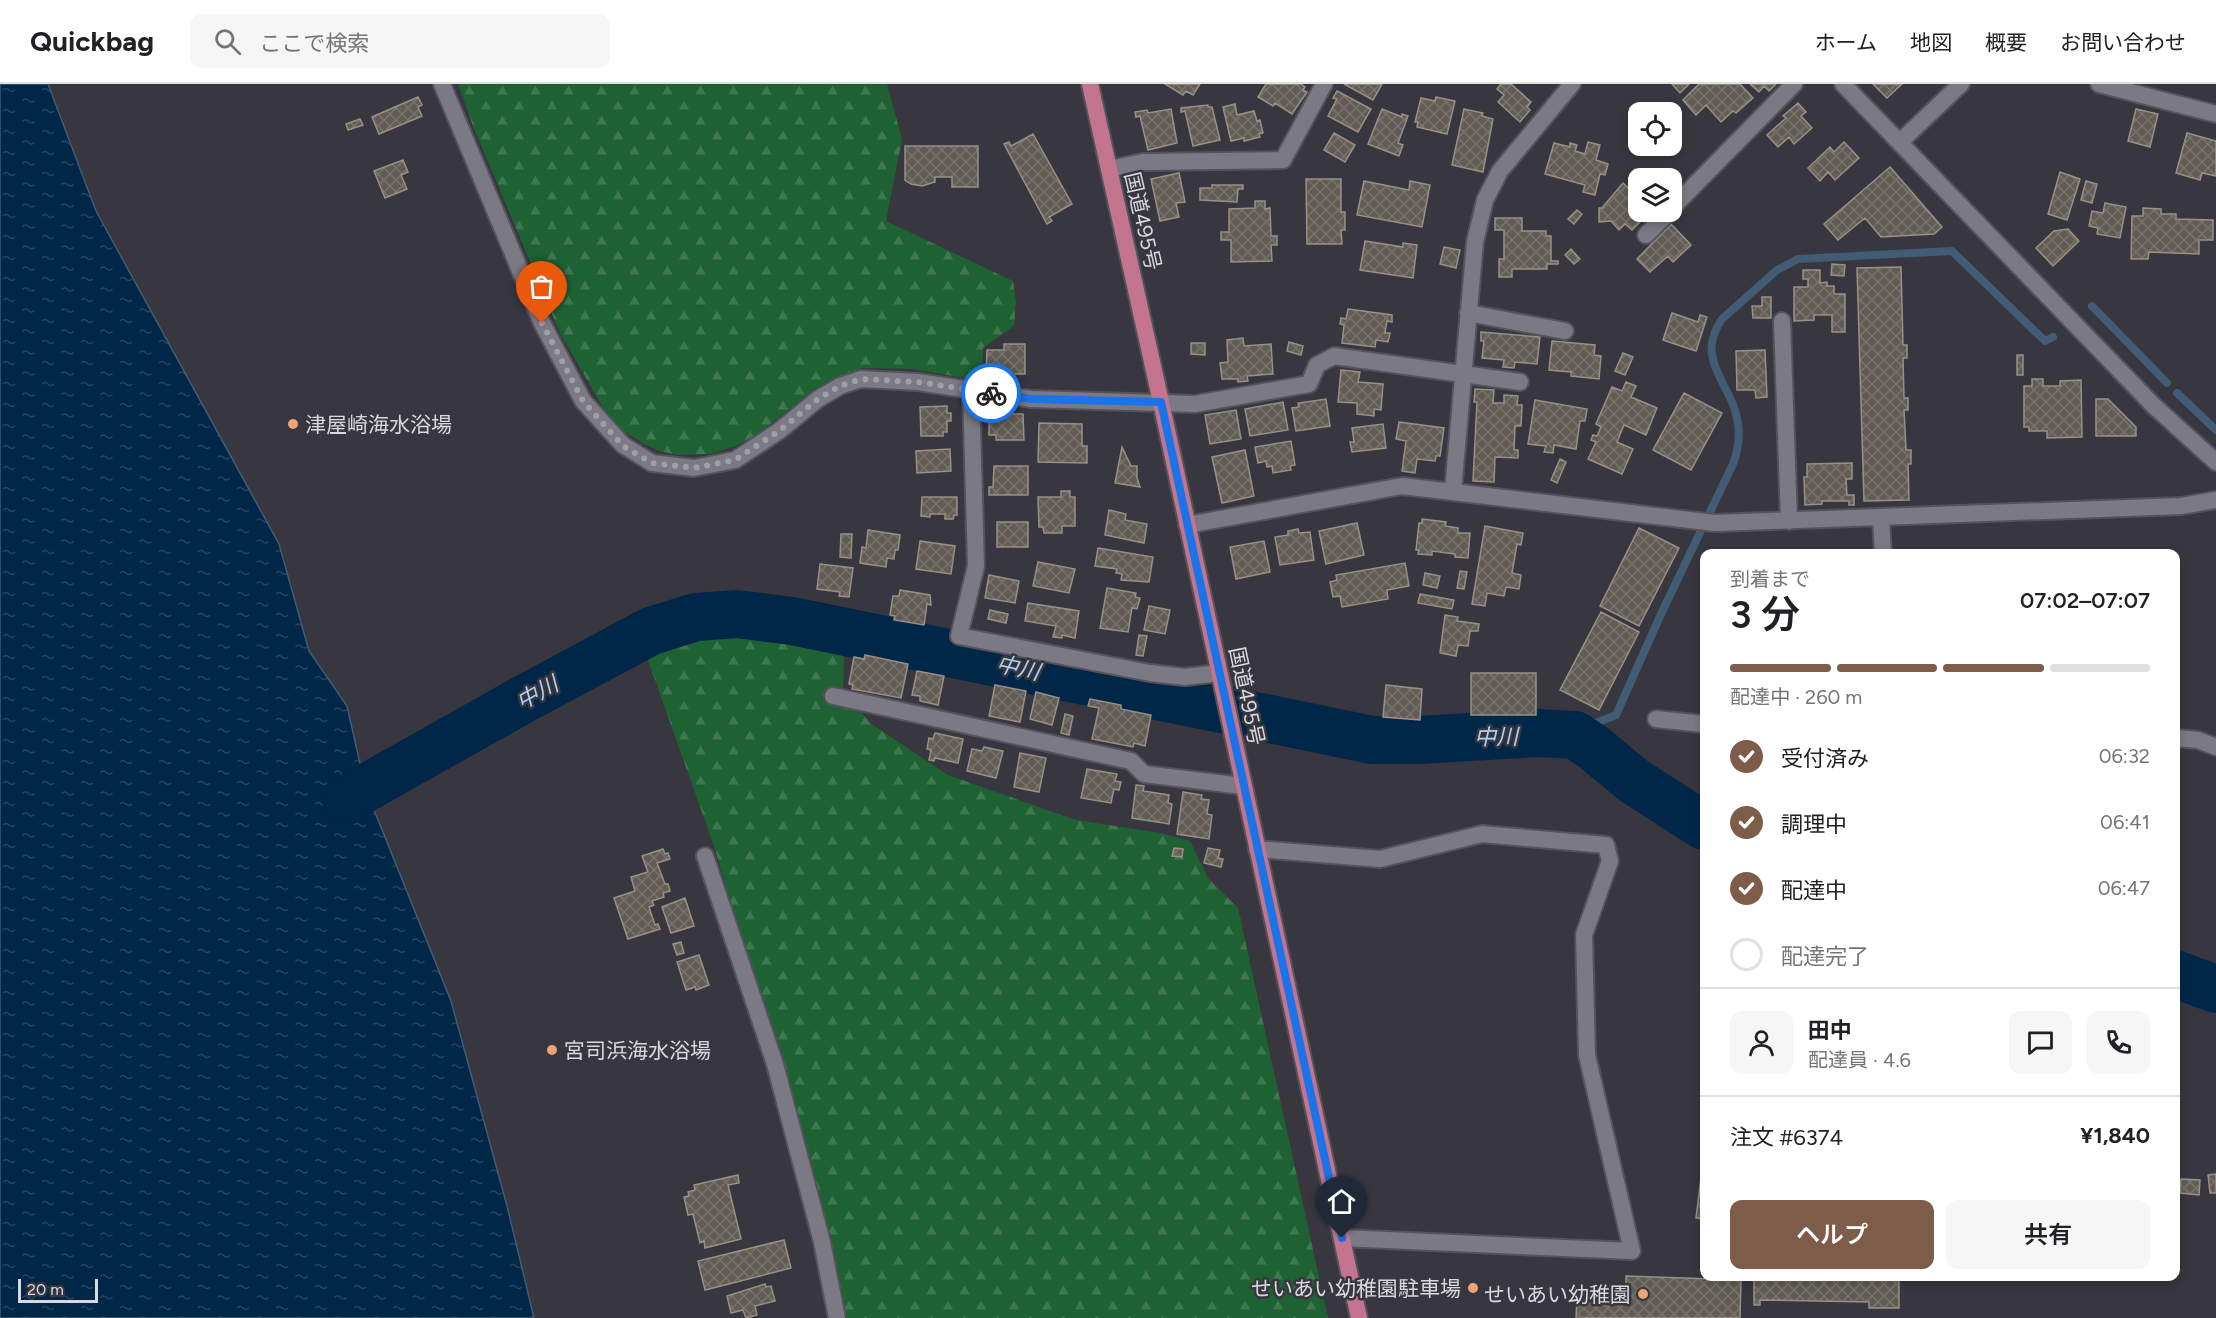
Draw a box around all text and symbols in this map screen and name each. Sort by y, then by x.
search box [190,14,610,68]
text: Quickbag [30,24,154,58]
icon: search [211,25,244,58]
text: ここで検索 [259,30,369,57]
text: ホーム [1815,30,1877,55]
text: 地図 [1910,30,1952,55]
text: 概要 [1985,30,2027,55]
text: お問い合わせ [2060,30,2186,55]
map controls [1628,102,1682,222]
button: locate [1628,102,1682,156]
button: layers [1628,168,1682,222]
street label: 国道495号 [1120,169,1166,273]
pin [516,261,567,323]
icon: bag [525,270,558,303]
courier [961,363,1021,423]
icon: bike [975,377,1008,410]
place label: 津屋崎海水浴場 [305,412,452,437]
marker: 津屋崎海水浴場 [286,417,300,431]
text: 到着まで [1730,567,1810,591]
text: 07:02–07:07 [2020,587,2150,614]
text: 3 分 [1730,591,1800,638]
street label: 国道495号 [1224,644,1270,748]
water label: 中川 [994,650,1044,686]
water label: 中川 [511,670,565,715]
text: 配達中 · 260 m [1730,685,1862,709]
water label: 中川 [1474,723,1520,751]
icon: check [1730,740,1763,773]
text: 06:32 [2099,744,2150,768]
text: 受付済み [1781,745,1869,772]
icon: check [1730,806,1763,839]
text: 06:41 [2100,810,2150,834]
text: 調理中 [1781,811,1847,838]
icon: check [1730,872,1763,905]
text: 06:47 [2098,876,2150,900]
text: 配達中 [1781,877,1847,904]
text: 配達完了 [1781,943,1869,970]
button: person [1730,1011,1793,1074]
button: chat [2009,1011,2072,1074]
button: phone [2087,1011,2150,1074]
text: 田中 [1808,1017,1852,1044]
place label: 宮司浜海水浴場 [564,1038,711,1063]
marker: 宮司浜海水浴場 [545,1043,559,1057]
text: 配達員 · 4.6 [1808,1048,1911,1072]
text: ¥1,840 [2080,1122,2150,1149]
text: 注文 #6374 [1730,1124,1843,1151]
pin [1316,1176,1367,1238]
icon: home [1325,1185,1358,1218]
button: ヘルプ [1730,1200,1934,1269]
button: 共有 [1946,1200,2150,1269]
scale bar [18,1276,98,1304]
place label: せいあい幼稚園駐車場 [1251,1276,1461,1301]
text: 20 m [27,1280,64,1299]
marker: せいあい幼稚園駐車場 [1466,1281,1480,1295]
place label: せいあい幼稚園 [1484,1282,1631,1307]
marker: せいあい幼稚園 [1636,1287,1650,1301]

